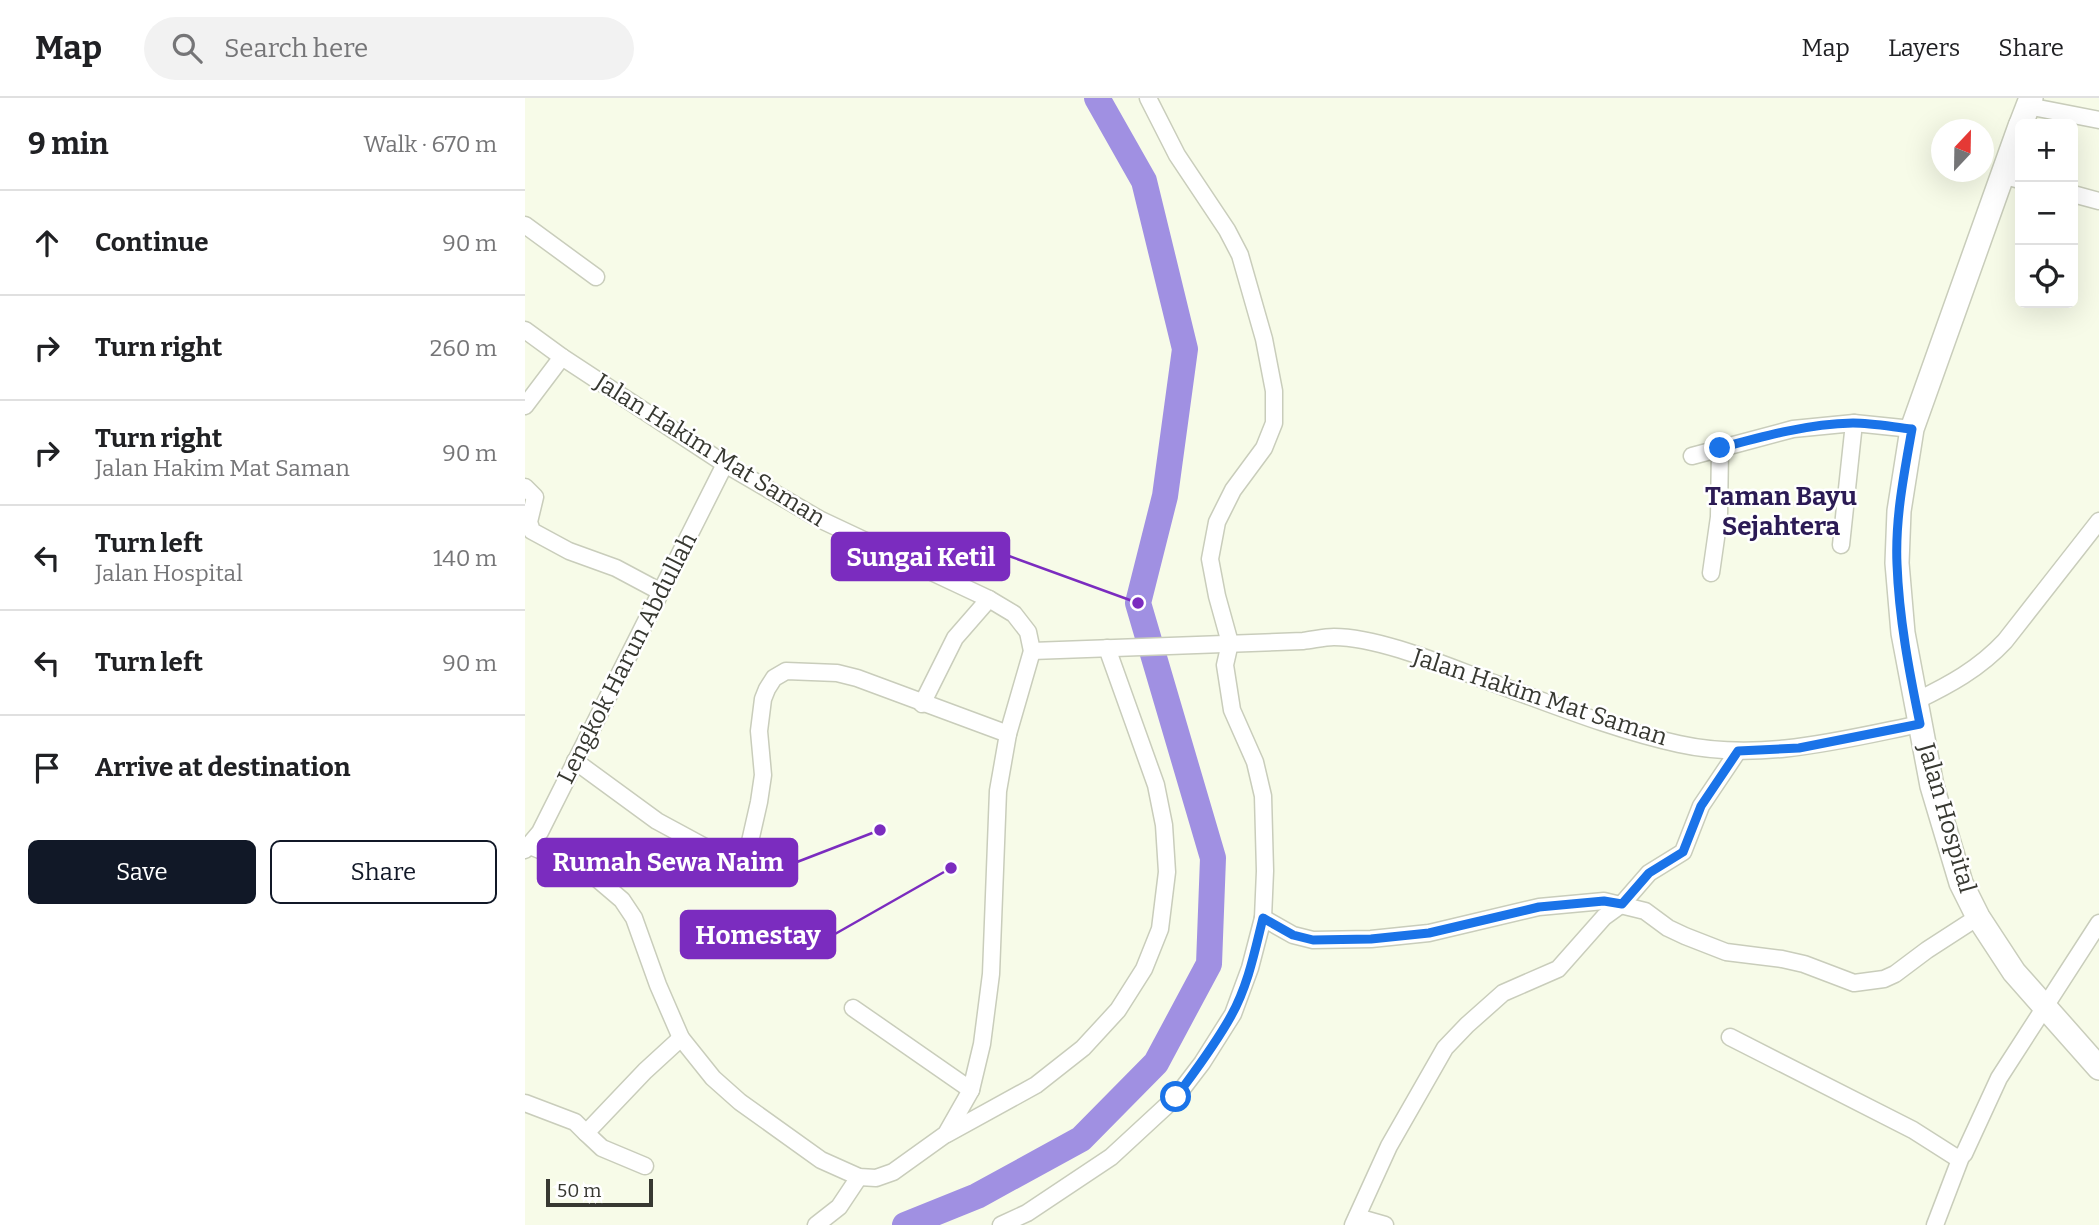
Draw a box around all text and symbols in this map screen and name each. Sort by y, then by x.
search box [144,17,634,80]
text: Map [35,28,102,68]
icon: search [168,29,206,67]
text: Search here [224,33,368,64]
text: Map [1802,34,1850,62]
text: Layers [1888,34,1960,62]
text: Share [1998,34,2064,62]
north arrow [1931,119,1994,182]
map controls [2015,119,2078,308]
button: + [2015,119,2078,182]
text: 9 min [28,126,109,162]
text: Walk · 670 m [364,130,497,158]
button: − [2015,182,2078,245]
icon: ahead [28,224,66,262]
text: Continue [95,227,209,258]
text: 90 m [442,229,497,257]
button: locate [2015,245,2078,308]
icon: right [28,329,66,367]
text: Turn right [95,332,222,363]
text: 260 m [430,334,497,362]
street label: Jalan Hakim Mat Saman [589,367,830,532]
text: Turn right [95,423,222,454]
route end [1704,432,1735,463]
icon: right [28,434,66,472]
text: 90 m [442,439,497,467]
text: Jalan Hakim Mat Saman [95,454,350,482]
district label: Taman Bayu Sejahtera [1705,481,1857,542]
text: Turn left [95,528,203,559]
street label: Lengkok Harun Abdullah [551,528,703,788]
callout: Sungai Ketil [832,533,1009,580]
icon: left [28,539,66,577]
text: Sungai Ketil [846,542,996,573]
text: 140 m [433,544,497,572]
text: Jalan Hospital [95,559,243,587]
street label: Jalan Hakim Mat Saman [1408,642,1671,751]
icon: left [28,644,66,682]
text: Turn left [95,647,203,678]
text: 90 m [442,649,497,677]
street label: Jalan Hospital [1912,739,1982,896]
icon: arrive [28,749,66,787]
text: Arrive at destination [95,752,350,783]
callout: Rumah Sewa Naim [538,839,797,886]
button: Save [28,840,256,904]
button: Share [270,840,497,904]
text: Rumah Sewa Naim [552,847,784,878]
callout: Homestay [681,911,835,958]
text: Homestay [695,920,821,951]
route start [1160,1081,1191,1112]
scale bar [546,1176,653,1208]
text: 50 m [557,1179,601,1202]

